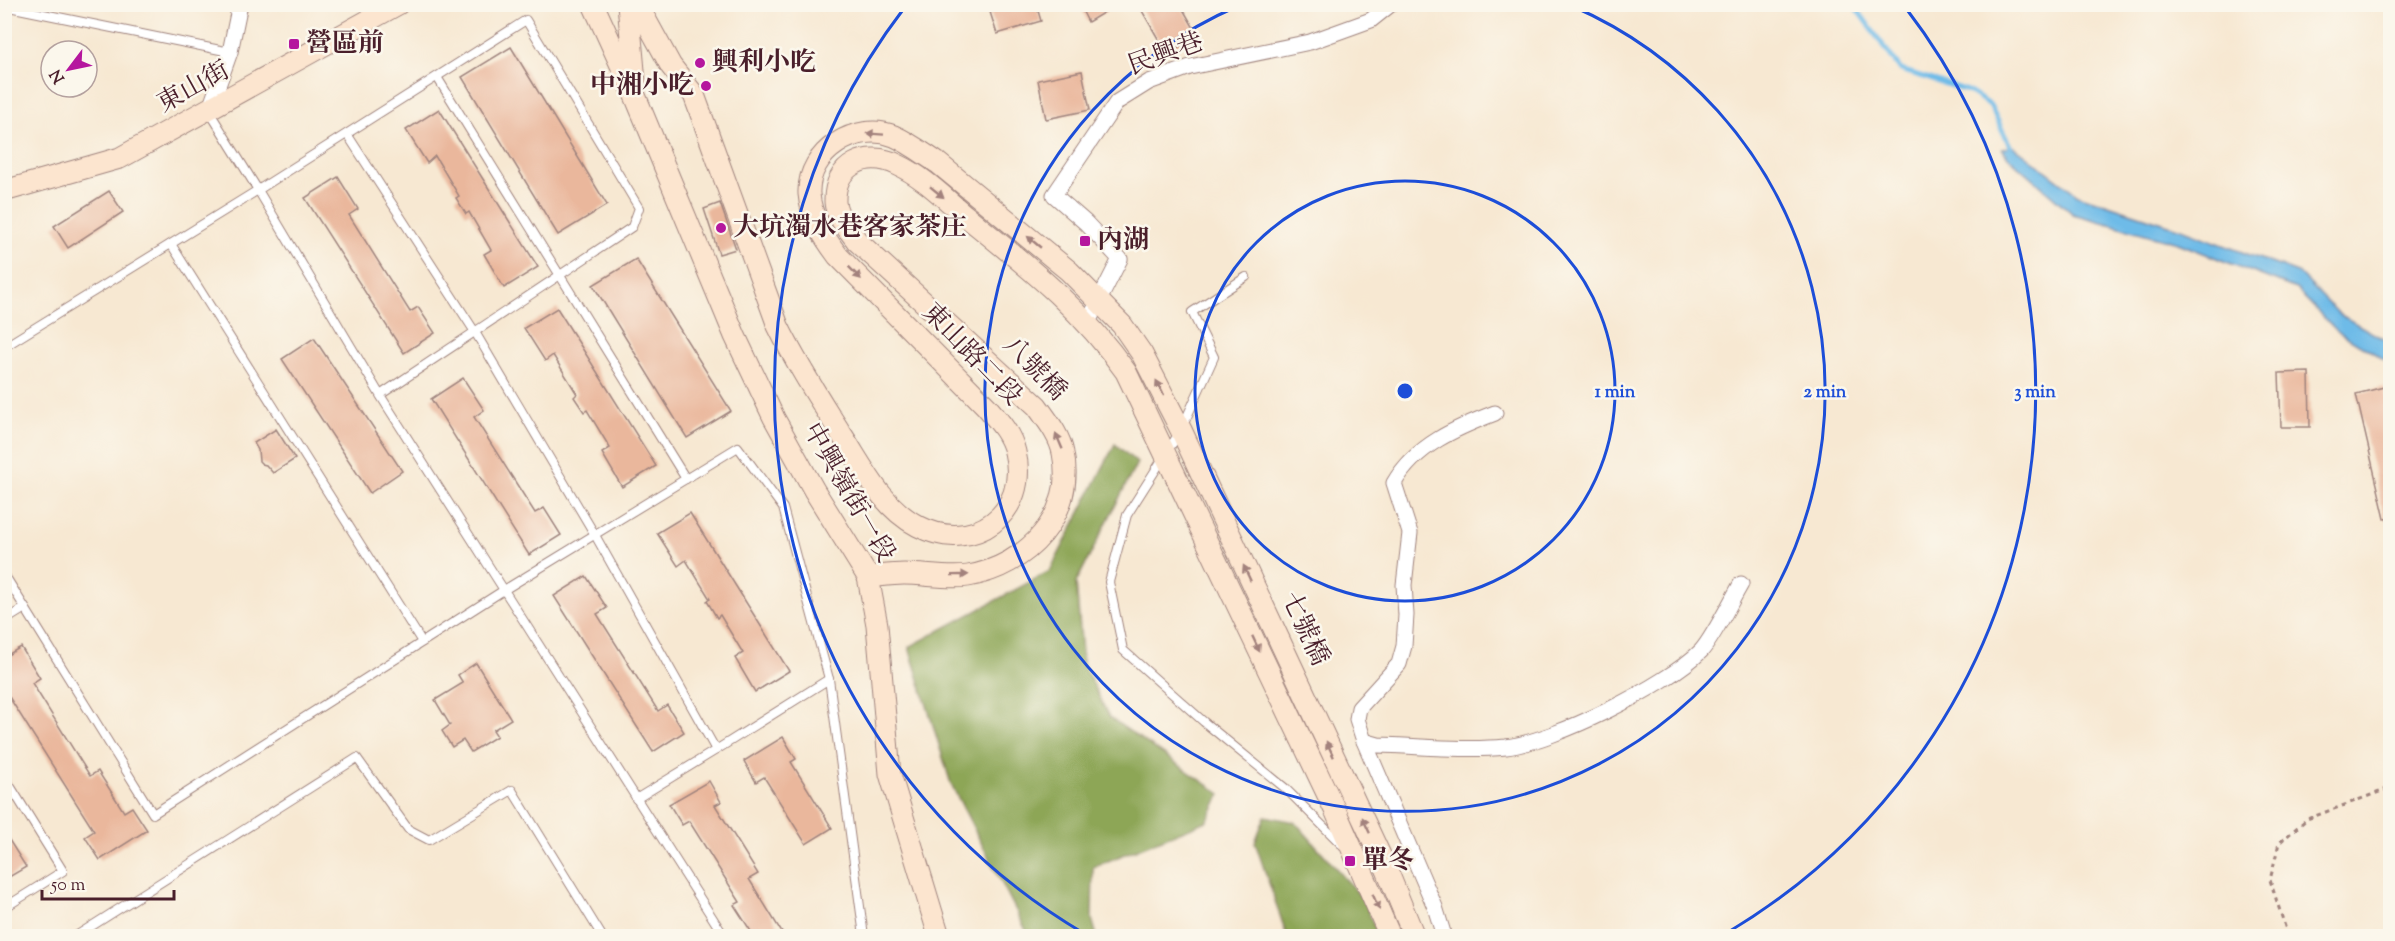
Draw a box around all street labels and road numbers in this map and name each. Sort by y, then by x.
street label: 民興巷 [1123,24,1209,86]
street label: 東山街 [151,53,237,123]
street label: 東山路二段 [913,295,1029,415]
street label: 八號橋 [994,328,1074,410]
street label: 中興嶺街一段 [793,416,903,570]
street label: 七號橋 [1271,586,1337,672]

